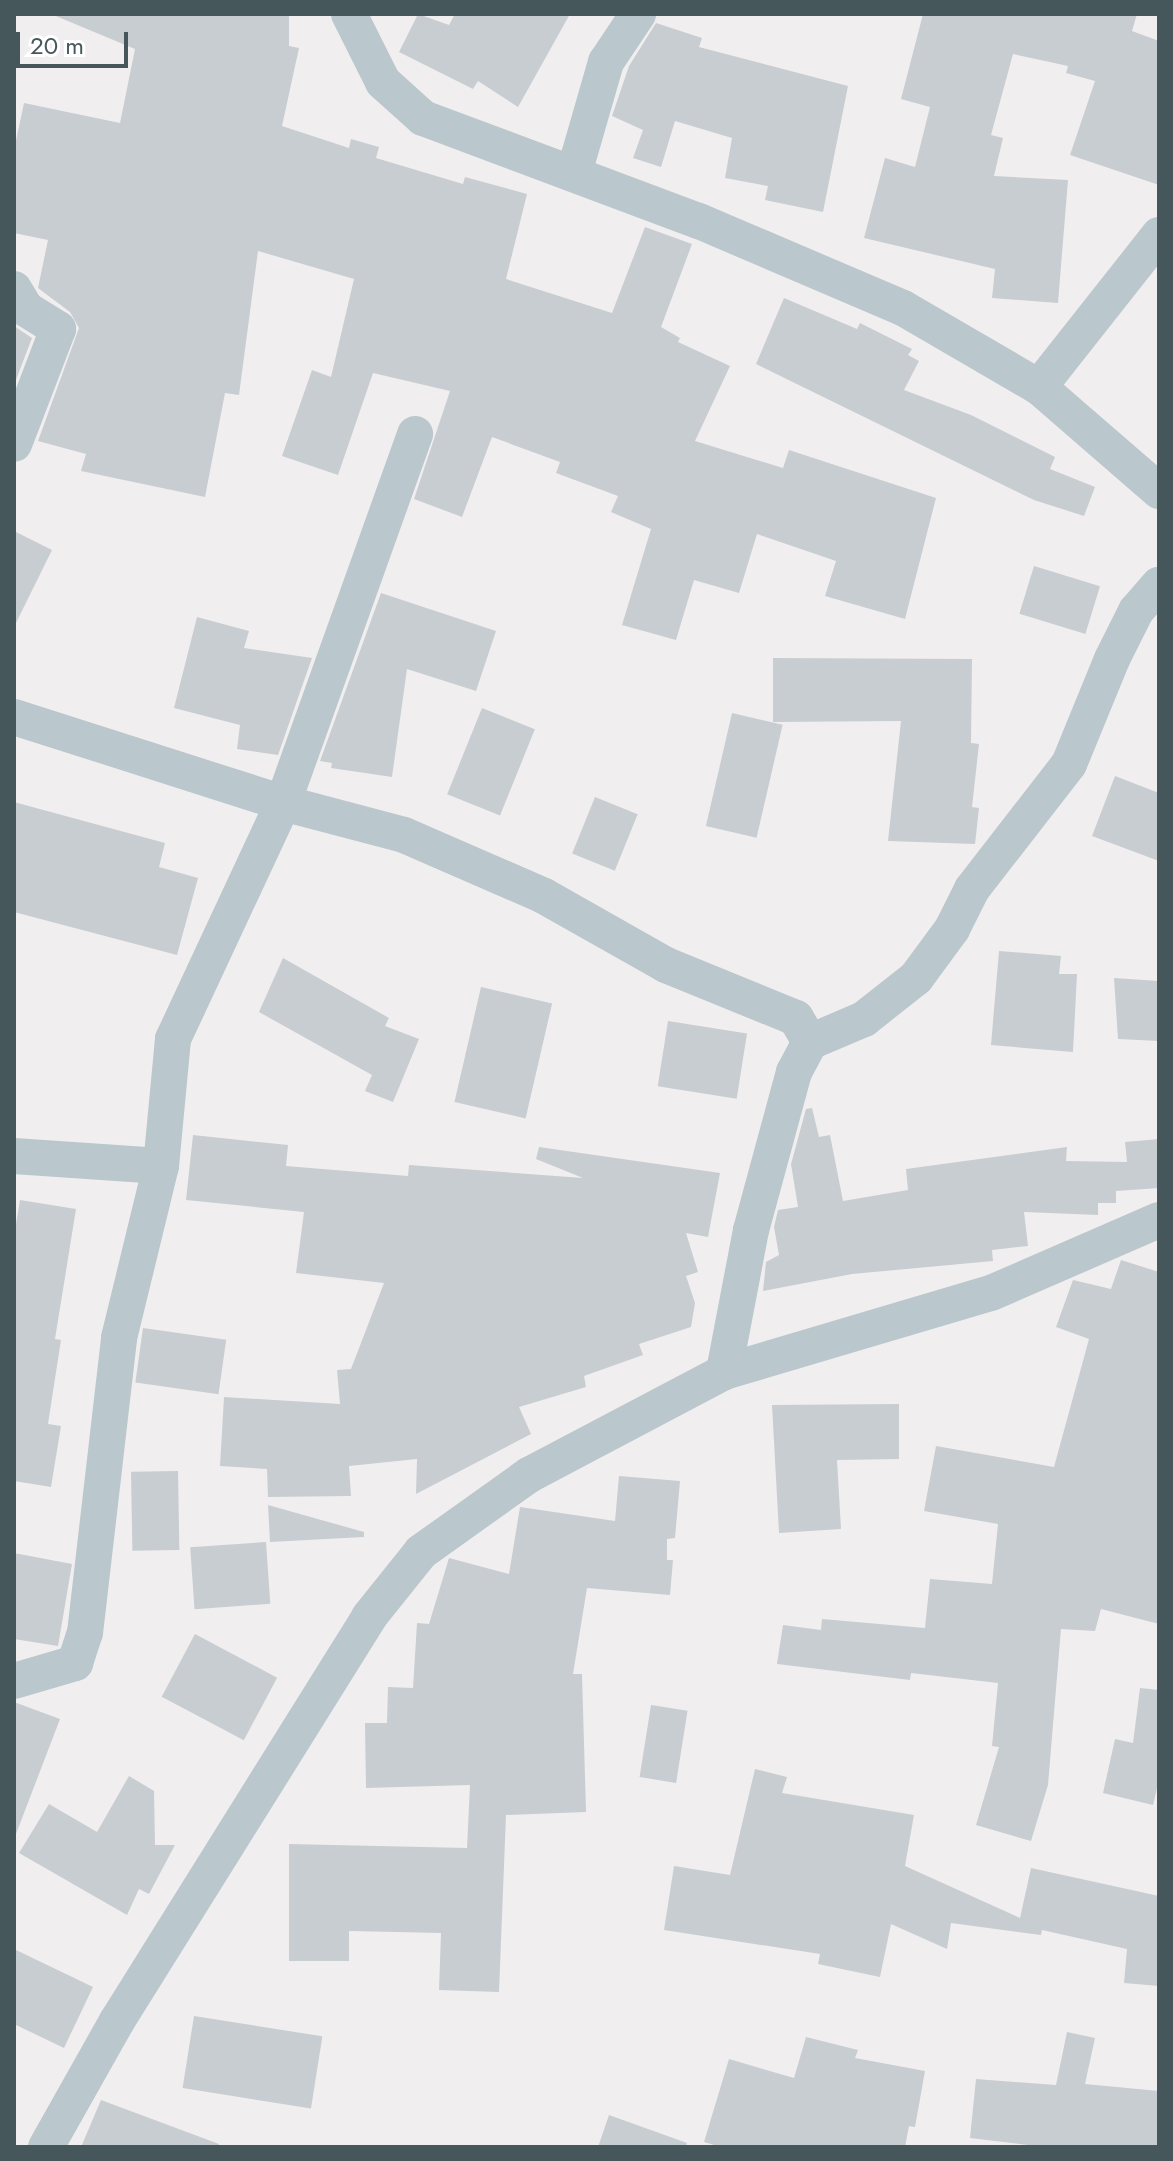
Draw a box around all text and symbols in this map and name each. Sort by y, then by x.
scale bar [20,16,132,66]
text: 20 m [30,28,84,63]

